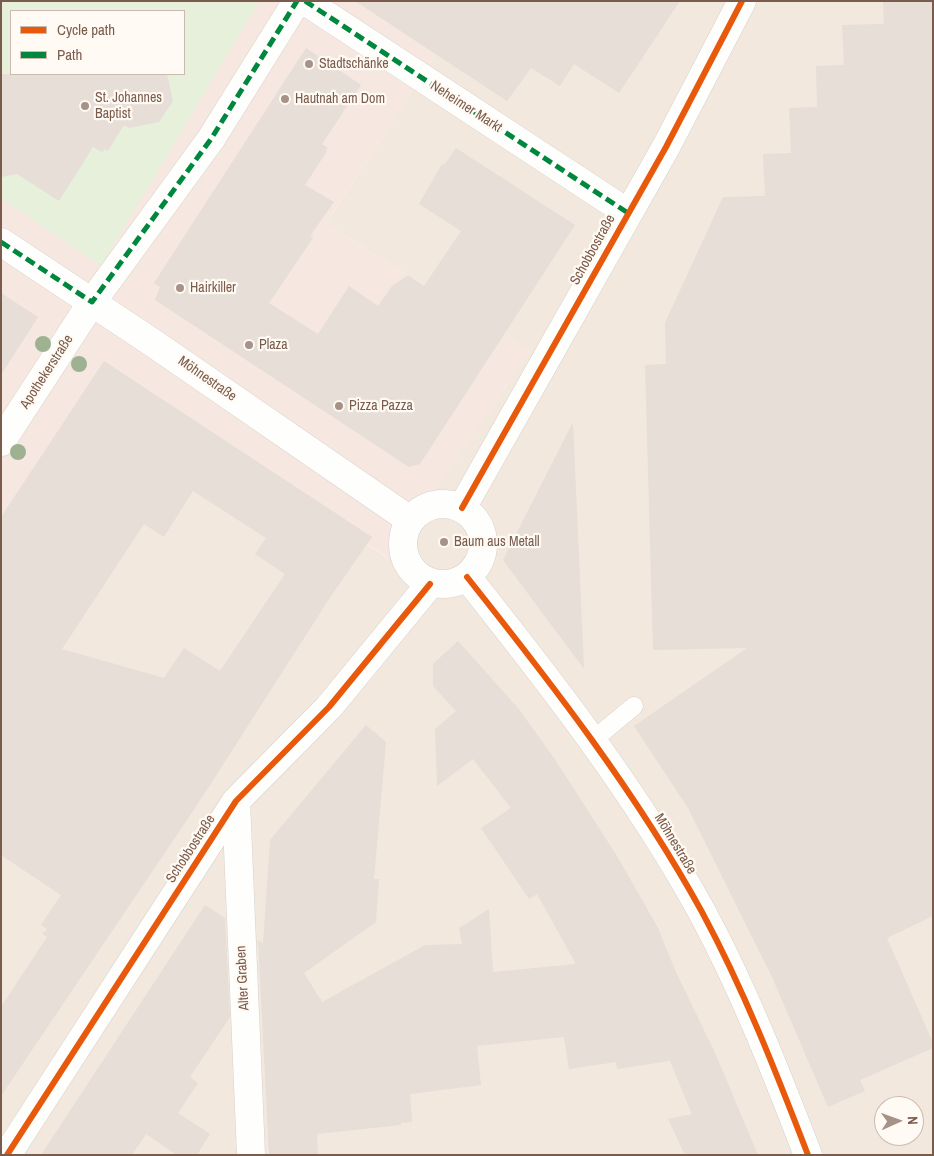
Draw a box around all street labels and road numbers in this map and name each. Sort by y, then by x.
street label: Neheimer Markt [427,78,505,136]
street label: Schobbostraße [567,212,619,288]
street label: Apothekerstraße [17,332,77,412]
street label: Möhnestraße [174,353,240,405]
street label: Möhnestraße [650,811,700,877]
street label: Schobbostraße [163,812,219,886]
street label: Alter Graben [233,945,253,1011]

